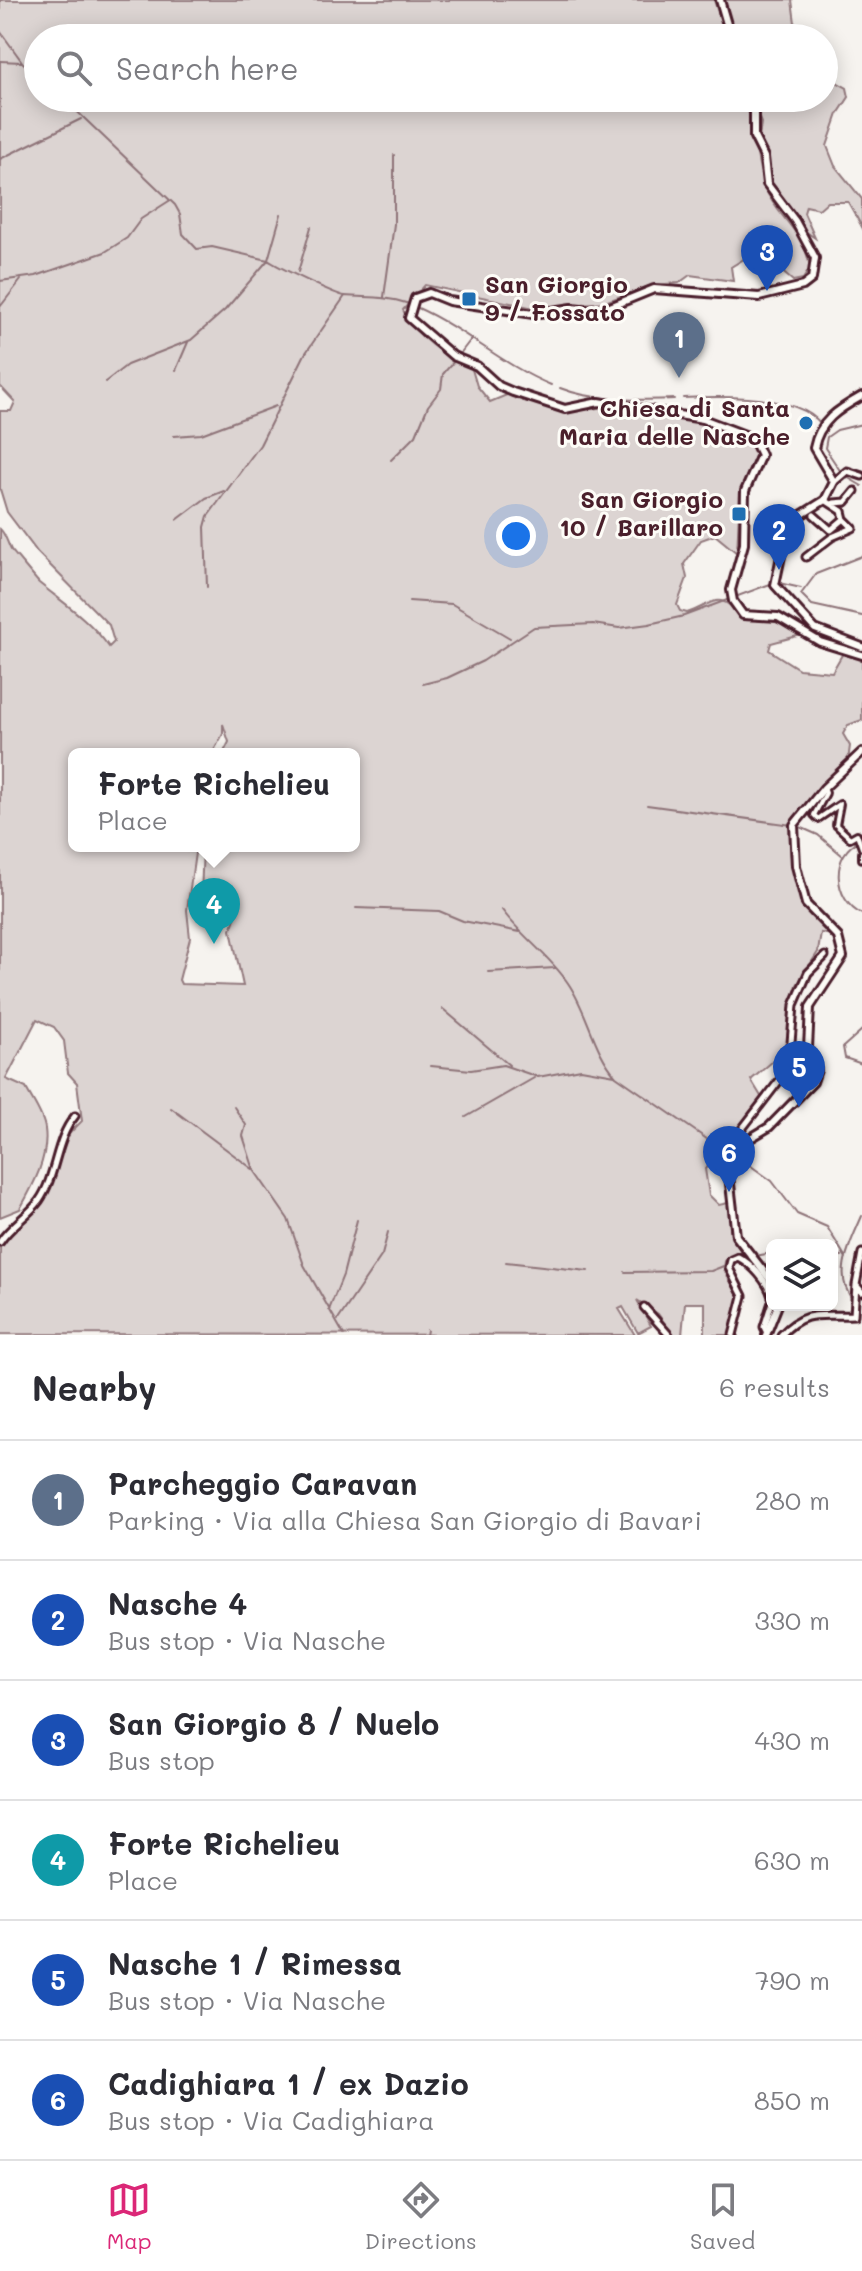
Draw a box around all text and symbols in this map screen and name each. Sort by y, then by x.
search box [24,24,838,112]
icon: search [52,46,96,90]
text: Search here [116,48,299,88]
pin: 3 [741,225,793,291]
place label: San Giorgio 9 / Fossato [485,268,628,327]
marker: San Giorgio 9 / Fossato [460,290,478,308]
pin: 1 [653,312,705,378]
place label: Chiesa di Santa Maria delle Nasche [559,392,790,451]
marker: Chiesa di Santa Maria delle Nasche [797,414,815,432]
place label: San Giorgio 10 / Barillaro [559,483,723,542]
pin: 2 [753,504,805,570]
marker: San Giorgio 10 / Barillaro [730,505,748,523]
your location [496,516,536,556]
popup [68,748,360,852]
text: Forte Richelieu [98,763,330,803]
text: Place [98,803,168,837]
pin: 4 [188,878,240,944]
pin: 5 [773,1041,825,1107]
pin: 6 [703,1126,755,1192]
map controls [766,1239,838,1311]
button: layers [766,1239,838,1311]
text: Nearby [32,1365,157,1410]
text: 6 results [719,1370,830,1404]
text: Parcheggio Caravan [108,1463,417,1503]
text: 1 [52,1483,64,1517]
text: 280 m [755,1483,830,1517]
text: Parking · Via alla Chiesa San Giorgio di Bavari [108,1503,702,1537]
text: Nasche 4 [108,1583,247,1623]
text: 2 [51,1603,65,1637]
text: 330 m [754,1603,830,1637]
text: Bus stop · Via Nasche [108,1623,386,1657]
text: San Giorgio 8 / Nuelo [108,1703,439,1743]
text: 3 [50,1723,66,1757]
text: 430 m [754,1723,830,1757]
text: Bus stop [108,1743,215,1777]
text: Forte Richelieu [108,1823,341,1863]
text: 4 [50,1843,66,1877]
text: 630 m [754,1843,830,1877]
text: Place [108,1863,178,1897]
text: Nasche 1 / Rimessa [108,1943,402,1983]
text: 5 [50,1963,66,1997]
text: 790 m [755,1963,830,1997]
text: Bus stop · Via Nasche [108,1983,386,2017]
text: Cadighiara 1 / ex Dazio [108,2063,469,2103]
text: 6 [50,2083,66,2117]
text: 850 m [754,2083,830,2117]
text: Bus stop · Via Cadighiara [108,2103,434,2137]
tab: Map [107,2178,152,2255]
tab: Directions [365,2178,477,2255]
tab: Saved [690,2178,755,2255]

